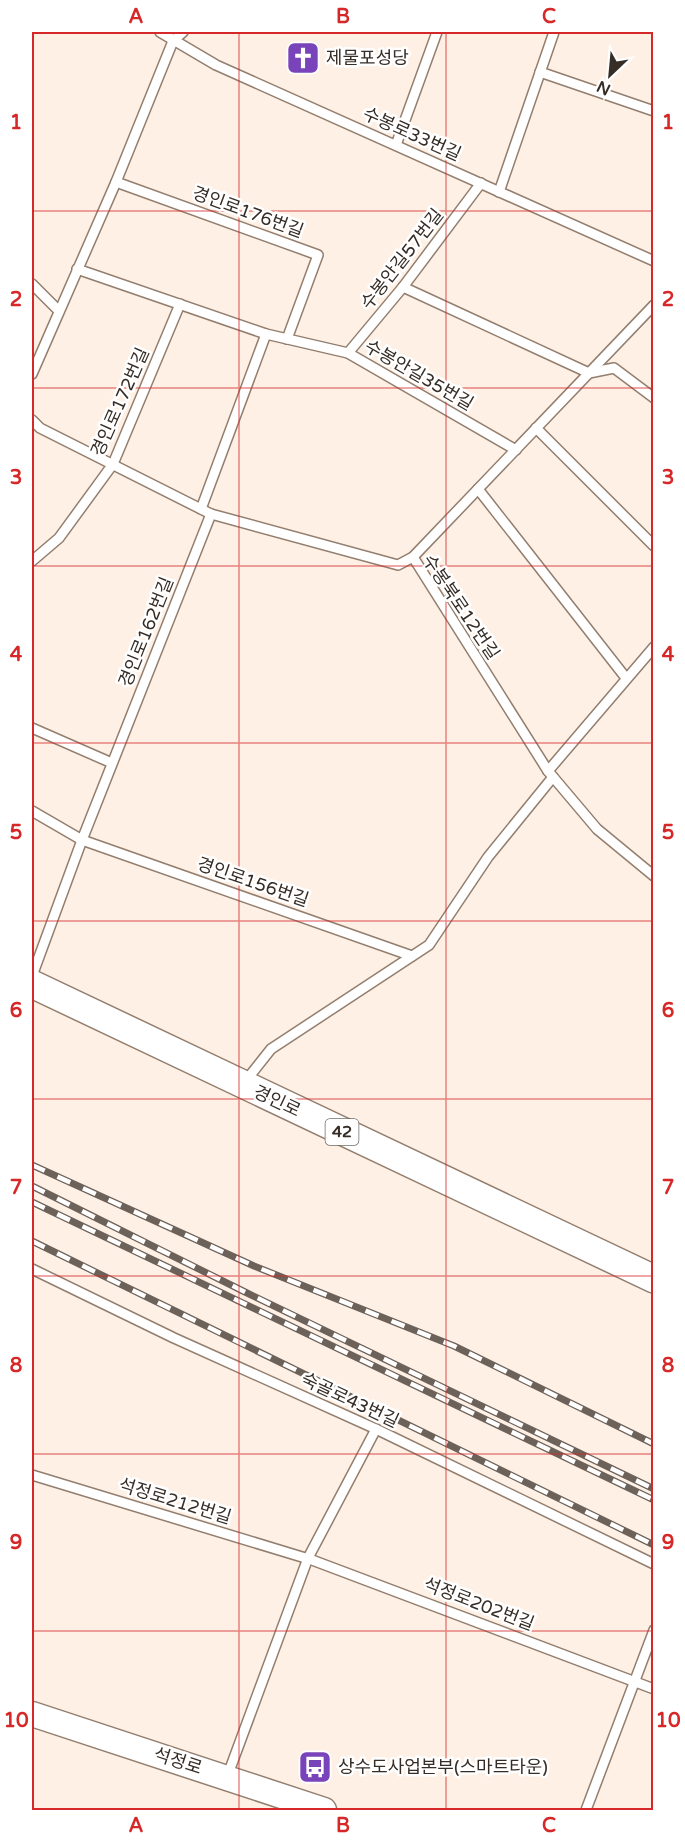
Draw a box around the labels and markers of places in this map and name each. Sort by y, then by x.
church icon: 제물포성당 [285,40,321,76]
place label: 제물포성당 [326,47,409,69]
bus stop icon: 상수도사업본부(스마트타운) [297,1749,333,1785]
place label: 상수도사업본부(스마트타운) [338,1756,548,1778]

